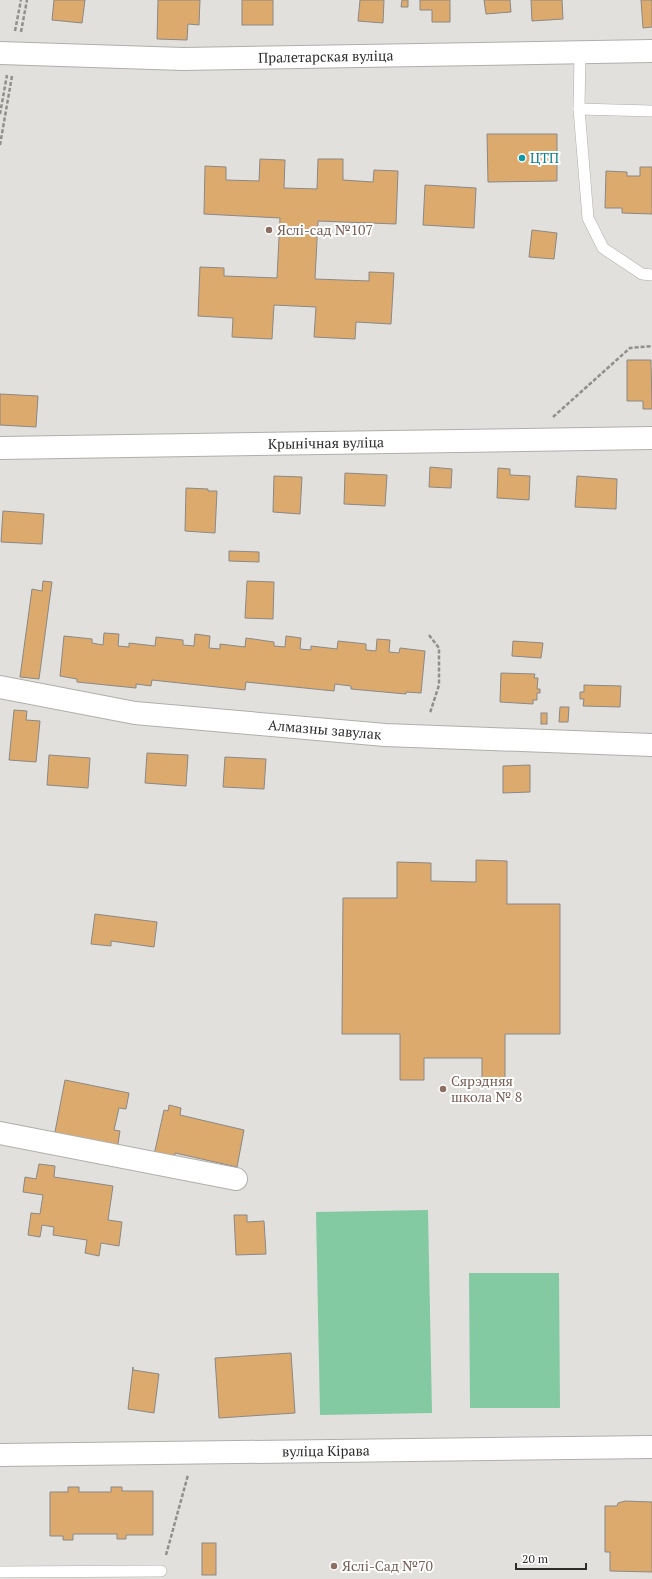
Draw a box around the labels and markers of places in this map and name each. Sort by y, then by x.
place label: ЦТП [530,148,559,167]
marker: ЦТП [517,153,527,163]
place label: Яслі-сад №107 [277,220,373,239]
marker: Яслі-сад №107 [264,225,274,235]
place label: Сярэдняя школа № 8 [451,1071,522,1106]
marker: Сярэдняя школа № 8 [438,1084,448,1094]
place label: Яслі-Сад №70 [342,1556,433,1575]
marker: Яслі-Сад №70 [329,1561,339,1571]

